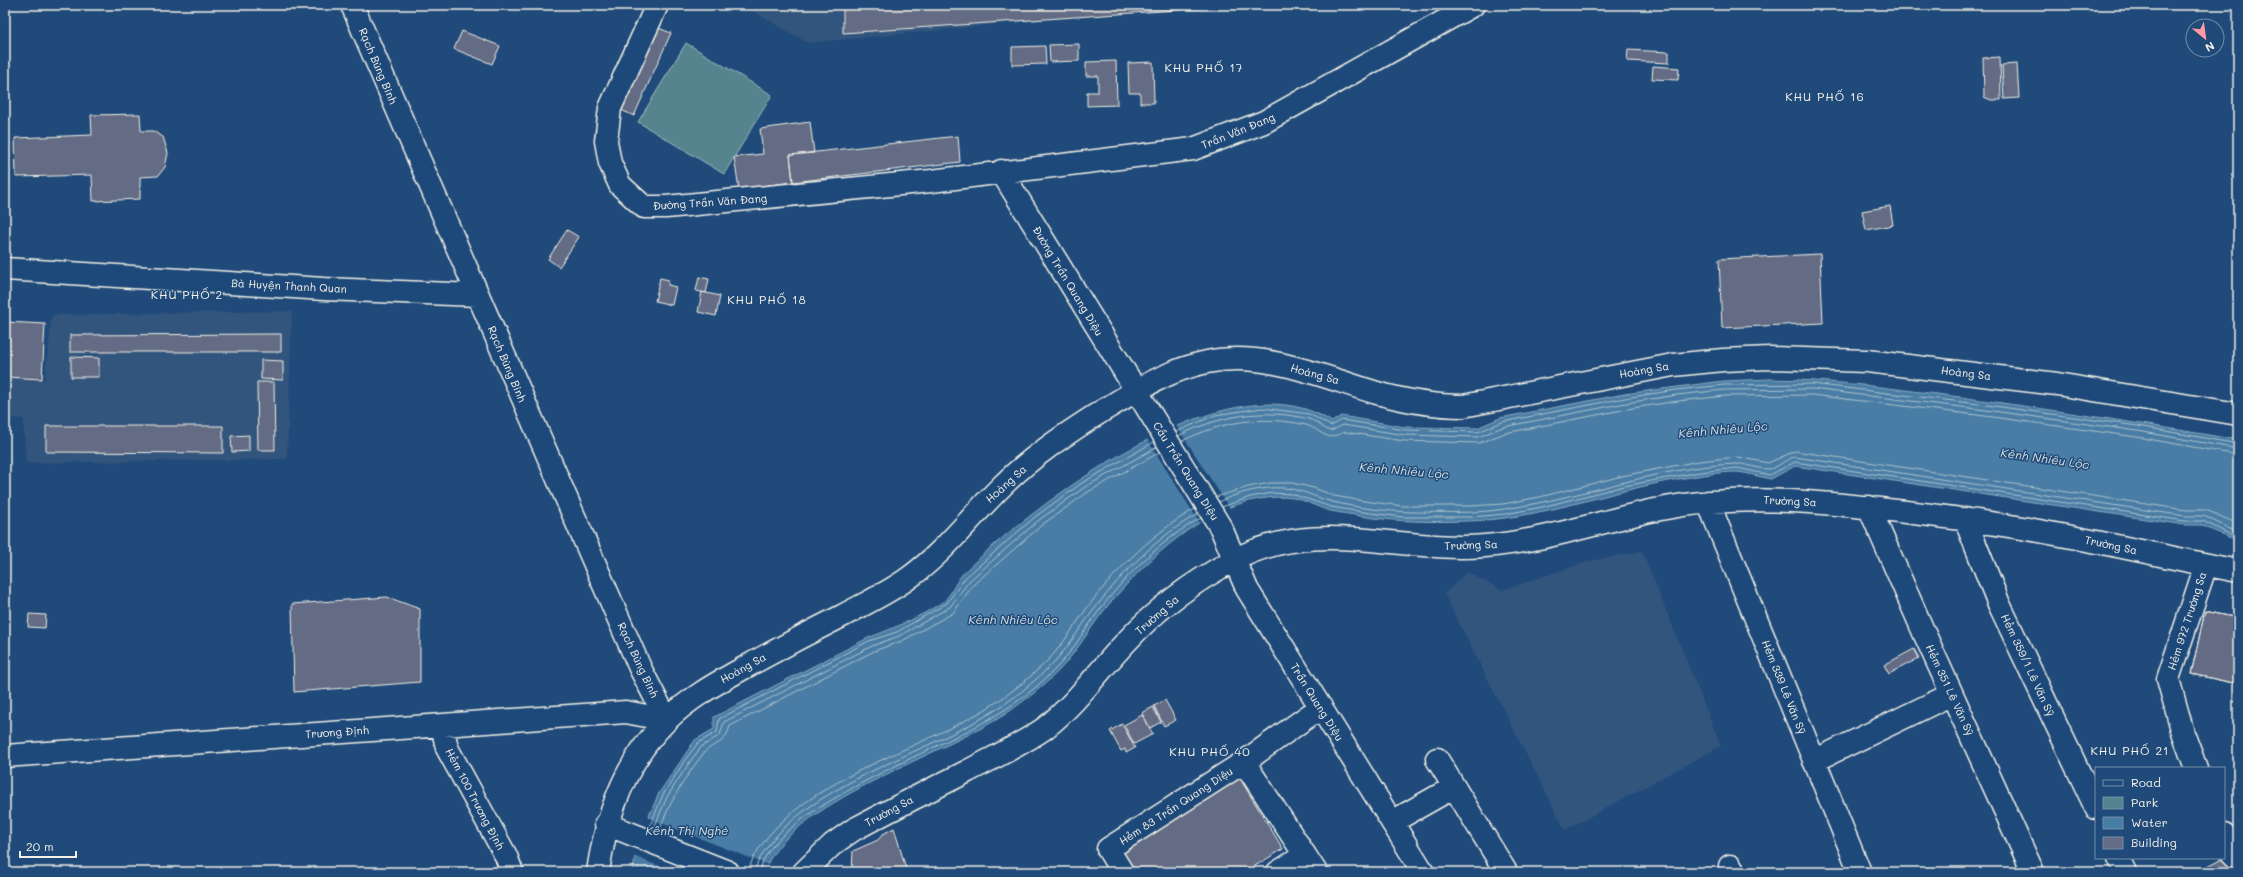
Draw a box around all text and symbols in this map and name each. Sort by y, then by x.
north arrow [2185,18,2225,58]
street label: Rạch Bùng Binh [356,25,401,106]
text: N [2203,39,2217,56]
district label: KHU PHỐ 17 [1165,59,1243,75]
district label: KHU PHỐ 16 [1785,88,1865,104]
street label: Trần Văn Ðang [1199,109,1277,152]
street label: Đường Trần Văn Đang [652,190,768,213]
street label: Đường Trần Quang Diệu [1030,223,1107,339]
street label: Bà Huyện Thanh Quan [231,275,347,296]
district label: KHU PHỐ 2 [151,286,223,302]
district label: KHU PHỐ 18 [727,291,807,307]
street label: Rạch Bùng Binh [485,323,530,404]
street label: Hoàng Sa [1618,358,1670,381]
street label: Hoàng Sa [1289,360,1341,387]
street label: Hoàng Sa [1940,362,1992,383]
water label: Kênh Nhiêu Lộc [1678,417,1768,441]
street label: Cầu Trần Quang Diệu [1150,419,1223,523]
water label: Kênh Nhiêu Lộc [2000,444,2091,472]
water label: Kênh Nhiêu Lộc [1359,458,1449,482]
street label: Hoàng Sa [982,461,1029,506]
street label: Trường Sa [1763,492,1817,509]
street label: Trường Sa [2084,532,2139,557]
street label: Trường Sa [1444,536,1498,553]
street label: Hẻm 972 Trường Sa [2164,570,2210,672]
street label: Trường Sa [1132,591,1182,638]
water label: Kênh Nhiêu Lộc [968,611,1058,627]
street label: Hẻm 359/1 Lê Văn Sỹ [1998,611,2059,719]
street label: Rạch Bùng Binh [614,620,662,700]
street label: Hẻm 339 Lê Văn Sỹ [1759,637,1810,736]
street label: Hẻm 351 Lê Văn Sỹ [1923,642,1978,738]
street label: Hoàng Sa [717,649,768,686]
street label: Trần Quang Diệu [1287,660,1347,744]
street label: Trương Định [305,722,369,741]
district label: KHU PHỐ 21 [2091,742,2169,758]
district label: KHU PHỐ 40 [1169,743,1251,759]
street label: Hẻm 100 Trương Định [442,745,509,852]
street label: Hẻm 83 Trần Quang Diệu [1116,763,1236,848]
legend [2095,767,2225,859]
text: Road [2131,774,2161,790]
street label: Trường Sa [862,791,916,830]
text: Park [2131,794,2158,810]
text: Water [2131,814,2168,830]
water label: Kênh Thị Nghè [646,822,728,838]
scale bar [20,833,76,859]
text: Building [2131,834,2177,850]
text: 20 m [26,838,54,854]

